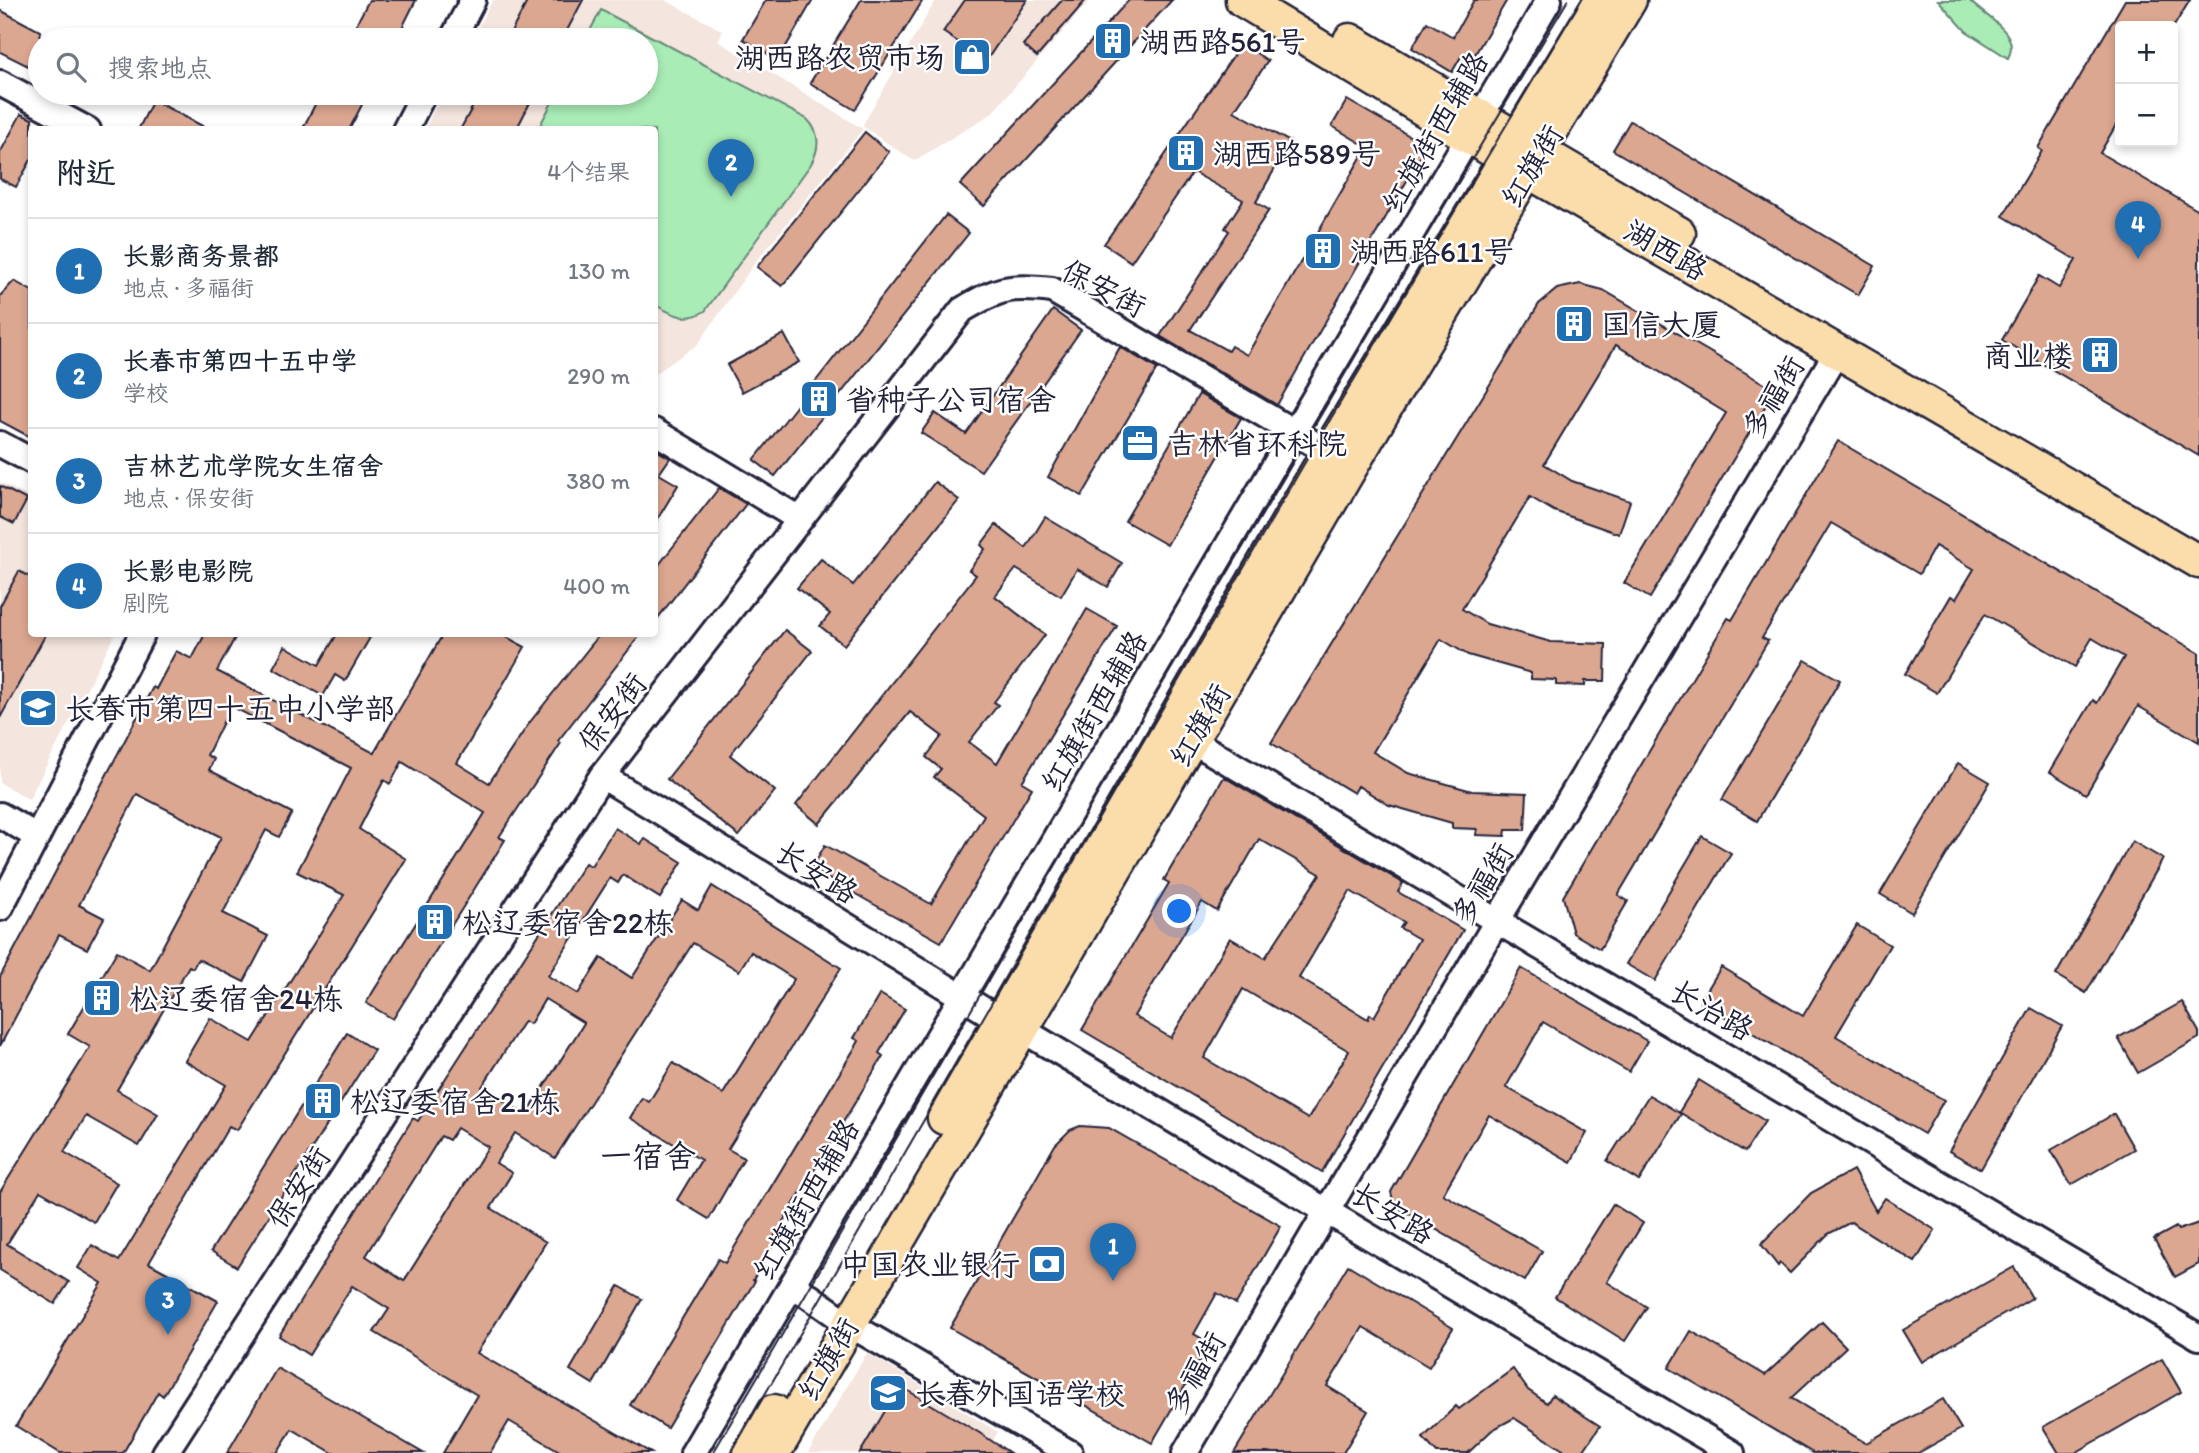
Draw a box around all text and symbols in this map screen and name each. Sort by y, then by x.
building icon: 湖西路561号 [1092,20,1134,62]
map controls [2115,21,2178,147]
button: + [2115,21,2178,84]
place label: 湖西路561号 [1140,23,1306,60]
search box [28,28,658,105]
shop icon: 湖西路农贸市场 [951,36,993,78]
place label: 湖西路农贸市场 [735,39,945,76]
street label: 红旗街西辅路 [1374,45,1496,219]
icon: search [52,48,90,86]
text: 搜索地点 [108,52,212,84]
button: − [2115,84,2178,147]
street label: 红旗街 [1493,118,1571,214]
building icon: 湖西路589号 [1165,132,1207,174]
place label: 湖西路589号 [1213,135,1381,172]
pin: 2 [708,139,754,197]
text: 附近 [56,154,116,191]
text: 4个结果 [547,158,630,186]
pin: 4 [2115,201,2161,259]
street label: 湖西路 [1618,211,1714,289]
building icon: 湖西路611号 [1302,230,1344,272]
place label: 湖西路611号 [1350,233,1514,270]
text: 长影商务景都 [123,240,279,272]
street label: 保安街 [1056,251,1152,325]
text: 1 [74,257,84,285]
text: 130 m [568,257,630,285]
text: 地点 · 多福街 [123,274,254,302]
building icon: 国信大厦 [1553,303,1595,345]
place label: 国信大厦 [1601,306,1721,343]
building icon: 商业楼 [2079,334,2121,376]
place label: 商业楼 [1983,337,2073,374]
text: 长春市第四十五中学 [123,345,357,377]
street label: 多福街 [1734,349,1812,445]
text: 2 [73,362,85,390]
text: 290 m [567,362,630,390]
building icon: 省种子公司宿舍 [798,378,840,420]
text: 学校 [123,379,169,407]
place label: 省种子公司宿舍 [846,381,1056,418]
office icon: 吉林省环科院 [1119,422,1161,464]
place label: 吉林省环科院 [1167,425,1347,462]
text: 吉林艺术学院女生宿舍 [123,450,383,482]
text: 3 [73,467,85,495]
text: 380 m [566,467,630,495]
text: 地点 · 保安街 [123,484,254,512]
text: 长影电影院 [123,555,253,587]
text: 4 [72,572,86,600]
text: 400 m [563,572,630,600]
text: 剧院 [123,589,169,617]
street label: 红旗街西辅路 [1033,624,1155,798]
street label: 保安街 [570,665,654,759]
street label: 红旗街 [1161,677,1239,773]
school or university icon: 长春市第四十五中小学部 [17,687,59,729]
place label: 长春市第四十五中小学部 [65,690,395,727]
street label: 长安路 [769,832,865,912]
street label: 多福街 [1443,836,1521,932]
your location [1162,894,1196,928]
building icon: 松辽委宿舍22栋 [414,901,456,943]
place label: 松辽委宿舍22栋 [462,904,674,941]
street label: 长治路 [1664,971,1760,1049]
building icon: 松辽委宿舍24栋 [81,977,123,1019]
place label: 松辽委宿舍24栋 [129,980,343,1017]
building icon: 松辽委宿舍21栋 [302,1080,344,1122]
place label: 松辽委宿舍21栋 [350,1083,560,1120]
street label: 红旗街西辅路 [745,1112,867,1286]
district label: 一宿舍 [600,1137,696,1175]
street label: 保安街 [258,1139,338,1235]
street label: 长安路 [1345,1174,1441,1252]
pin: 1 [1090,1223,1136,1281]
bank icon: 中国农业银行 [1026,1243,1068,1285]
place label: 中国农业银行 [840,1246,1020,1283]
pin: 3 [145,1277,191,1335]
street label: 红旗街 [789,1311,867,1407]
street label: 多福街 [1156,1325,1234,1421]
school or university icon: 长春外国语学校 [867,1372,909,1414]
place label: 长春外国语学校 [915,1375,1125,1412]

